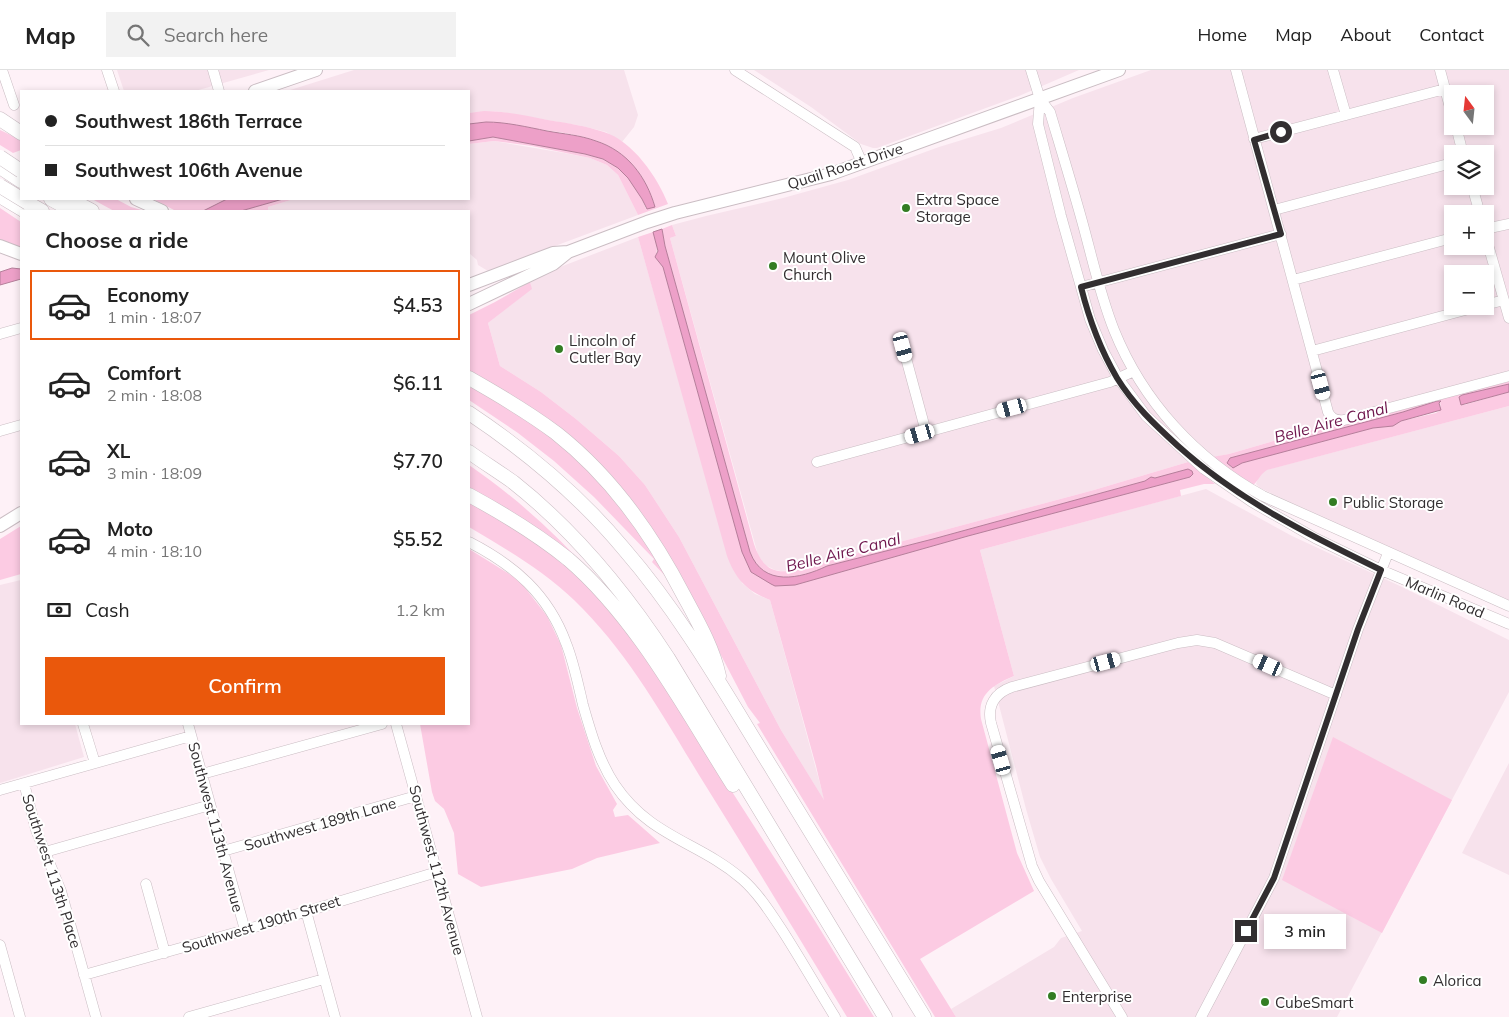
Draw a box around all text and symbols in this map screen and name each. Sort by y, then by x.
search box [106,12,456,57]
text: Map [25,20,76,50]
icon: search [124,21,152,49]
text: Search here [164,23,268,47]
text: Home [1197,23,1247,46]
text: Map [1275,23,1312,46]
text: About [1340,23,1391,46]
text: Contact [1419,23,1484,46]
north arrow [1444,85,1494,135]
map controls [1444,85,1494,315]
text: Southwest 186th Terrace [75,109,302,133]
route start [1270,121,1292,143]
street label: Quail Roost Drive [785,138,905,194]
button: layers [1444,145,1494,195]
text: Southwest 106th Avenue [75,158,303,182]
place label: Extra Space Storage [916,190,999,226]
marker: Extra Space Storage [900,202,912,214]
button: + [1444,205,1494,255]
text: Choose a ride [45,226,188,254]
place label: Mount Olive Church [783,248,866,284]
marker: Mount Olive Church [767,260,779,272]
button: − [1444,265,1494,315]
icon: car [47,283,92,328]
text: Economy [107,283,189,307]
text: $4.53 [393,293,443,317]
text: 1 min · 18:07 [107,307,202,327]
place label: Lincoln of Cutler Bay [569,331,641,367]
car [891,331,914,363]
marker: Lincoln of Cutler Bay [553,343,565,355]
icon: car [47,361,92,406]
text: Comfort [107,361,181,385]
car [1309,369,1332,401]
text: $6.11 [393,371,443,395]
text: 2 min · 18:08 [107,385,202,405]
car [995,397,1028,419]
water label: Belle Aire Canal [1272,397,1390,447]
car [903,423,936,445]
icon: car [47,439,92,484]
text: XL [107,439,130,463]
text: $7.70 [393,449,443,473]
text: 3 min · 18:09 [107,463,202,483]
place label: Public Storage [1343,493,1443,512]
marker: Public Storage [1327,496,1339,508]
icon: car [47,517,92,562]
text: Moto [107,517,153,541]
text: $5.52 [393,527,443,551]
water label: Belle Aire Canal [784,528,903,576]
text: 4 min · 18:10 [107,541,202,561]
street label: Marlin Road [1403,572,1487,622]
icon: cash [45,596,73,624]
text: Cash [85,598,130,622]
text: 1.2 km [396,600,445,620]
car [1089,651,1122,673]
car [1251,652,1284,678]
button: Confirm [45,657,445,715]
street label: Southwest 113th Avenue [184,740,248,914]
car [989,744,1012,776]
street label: Southwest 112th Avenue [405,783,469,957]
street label: Southwest 113th Place [18,792,86,950]
street label: Southwest 189th Lane [242,793,398,855]
street label: Southwest 190th Street [180,891,342,957]
callout: 3 min [1264,914,1346,948]
route end [1235,920,1257,942]
text: 3 min [1284,921,1326,941]
place label: Alorica [1433,971,1482,990]
marker: Alorica [1417,974,1429,986]
place label: Enterprise [1062,987,1132,1006]
marker: Enterprise [1046,990,1058,1002]
place label: CubeSmart [1275,993,1354,1012]
marker: CubeSmart [1259,996,1271,1008]

